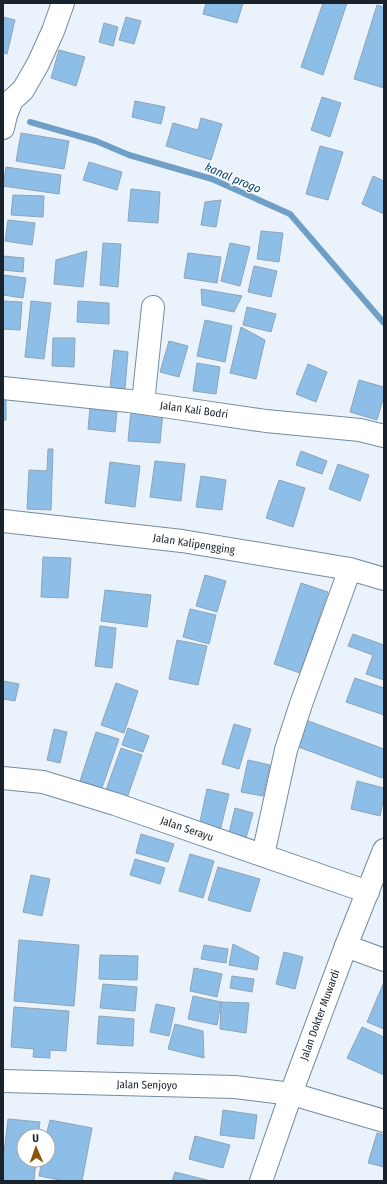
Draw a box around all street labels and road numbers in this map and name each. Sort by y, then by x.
street label: Jalan Kali Bodri [159,399,229,421]
street label: Jalan Kalipengging [152,531,237,557]
street label: Jalan Serayu [159,814,215,844]
street label: Jalan Dokter Muwardi [298,968,343,1062]
street label: Jalan Senjoyo [117,1078,178,1092]

